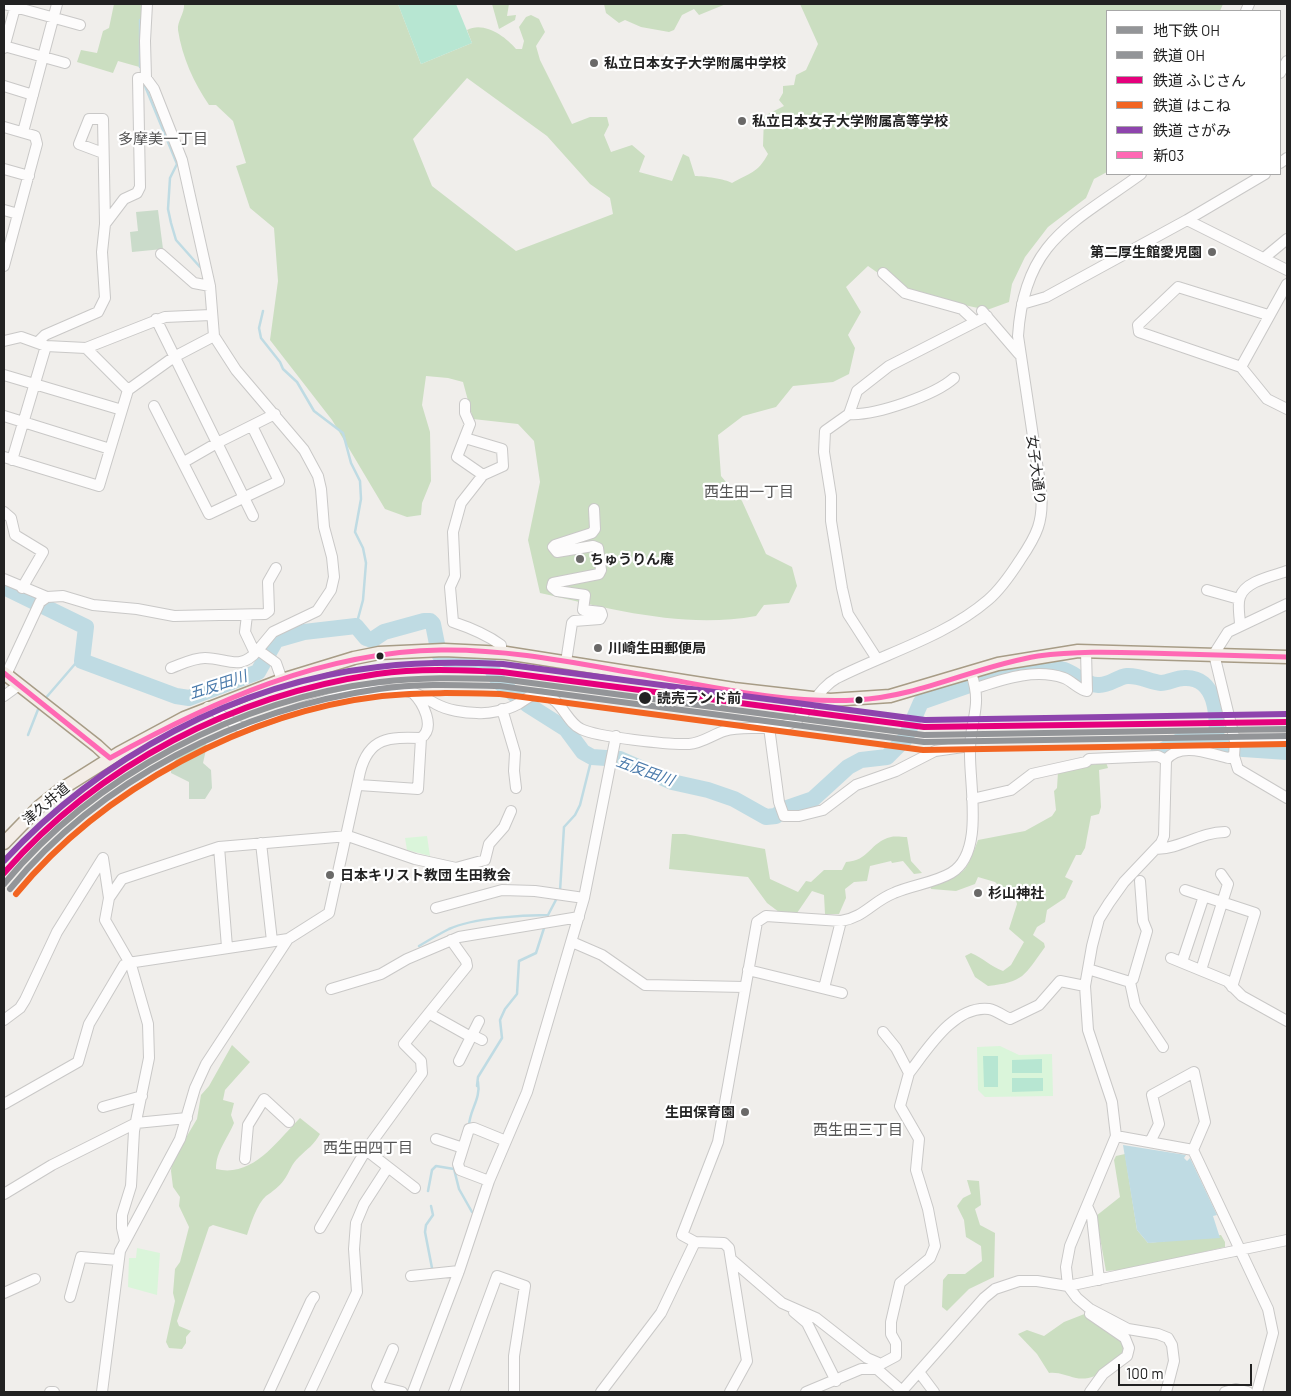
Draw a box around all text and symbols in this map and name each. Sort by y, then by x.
legend [1106,10,1281,175]
text: 地下鉄 OH [1153,21,1220,39]
text: 鉄道 OH [1153,46,1205,64]
place label: 私立日本女子大学附属中学校 [604,55,786,71]
marker: 私立日本女子大学附属中学校 [588,57,600,69]
text: 鉄道 ふじさん [1153,71,1246,89]
text: 鉄道 はこね [1153,96,1231,114]
place label: 私立日本女子大学附属高等学校 [752,113,948,129]
marker: 私立日本女子大学附属高等学校 [736,115,748,127]
text: 鉄道 さがみ [1153,121,1231,139]
district label: 多摩美一丁目 [118,130,208,148]
text: 新03 [1153,146,1184,164]
place label: 第二厚生館愛児園 [1090,244,1202,260]
marker: 第二厚生館愛児園 [1206,246,1218,258]
street label: 女子大通り [1023,434,1049,506]
district label: 西生田一丁目 [704,483,794,501]
place label: ちゅうりん庵 [590,551,674,567]
marker: ちゅうりん庵 [574,553,586,565]
place label: 川崎生田郵便局 [608,640,706,656]
marker: 川崎生田郵便局 [592,642,604,654]
unlabelled marker [375,651,385,661]
water label: 五反田川 [187,667,249,703]
marker: 読売ランド前 [637,690,653,706]
place label: 読売ランド前 [657,690,741,706]
unlabelled marker [854,695,864,705]
water label: 五反田川 [614,752,676,790]
street label: 津久井道 [19,780,73,828]
place label: 日本キリスト教団 生田教会 [340,867,511,883]
marker: 日本キリスト教団 生田教会 [324,869,336,881]
place label: 杉山神社 [988,885,1044,901]
marker: 杉山神社 [972,887,984,899]
place label: 生田保育園 [665,1104,735,1120]
marker: 生田保育園 [739,1106,751,1118]
district label: 西生田三丁目 [813,1121,903,1139]
district label: 西生田四丁目 [323,1139,413,1157]
scale bar [1121,1354,1255,1386]
text: 100 m [1126,1364,1164,1382]

